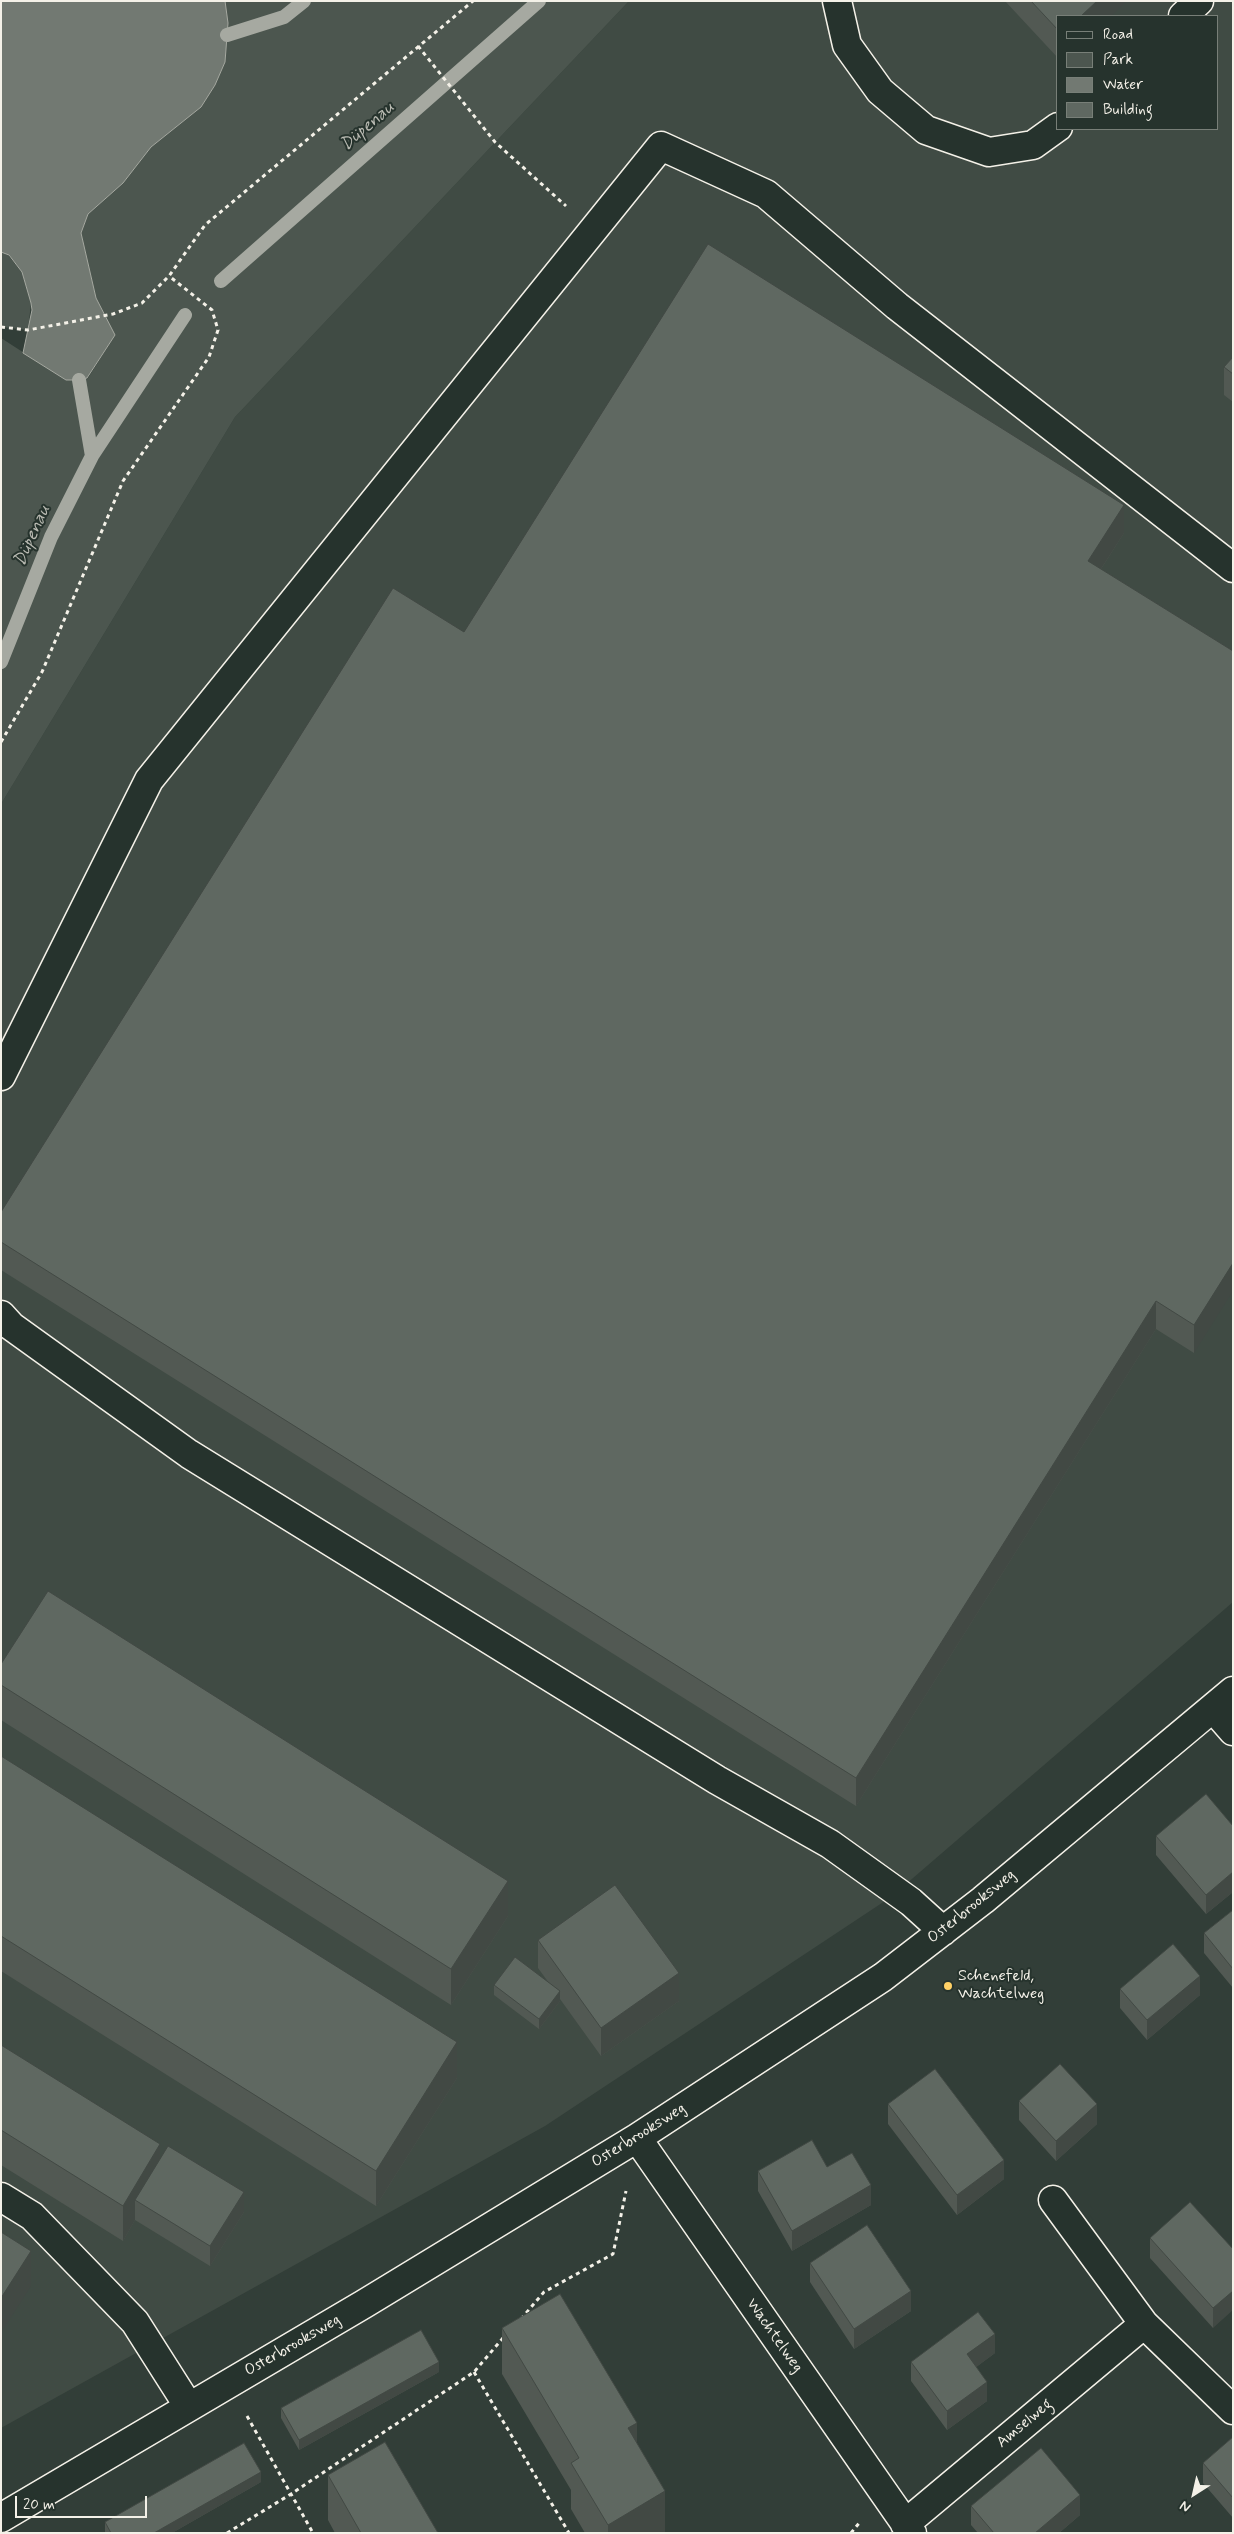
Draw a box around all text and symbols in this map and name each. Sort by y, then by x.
legend [1056,15,1219,130]
text: Road [1103,25,1133,45]
text: Park [1103,50,1133,70]
text: Water [1103,75,1143,95]
water label: Düpenau [336,98,400,156]
text: Building [1103,100,1153,120]
water label: Düpenau [10,502,56,570]
street label: Osterbrooksweg [924,1866,1020,1948]
place label: Schenefeld, Wachtelweg [958,1967,1044,2005]
marker: Schenefeld, Wachtelweg [942,1980,954,1992]
street label: Osterbrooksweg [588,2099,690,2173]
street label: Wachtelweg [741,2295,807,2377]
street label: Osterbrooksweg [242,2311,344,2381]
street label: Amselweg [993,2395,1057,2453]
north arrow [1169,2469,1219,2519]
scale bar [18,2486,150,2518]
text: 20 m [23,2495,55,2515]
text: N [1176,2496,1194,2516]

